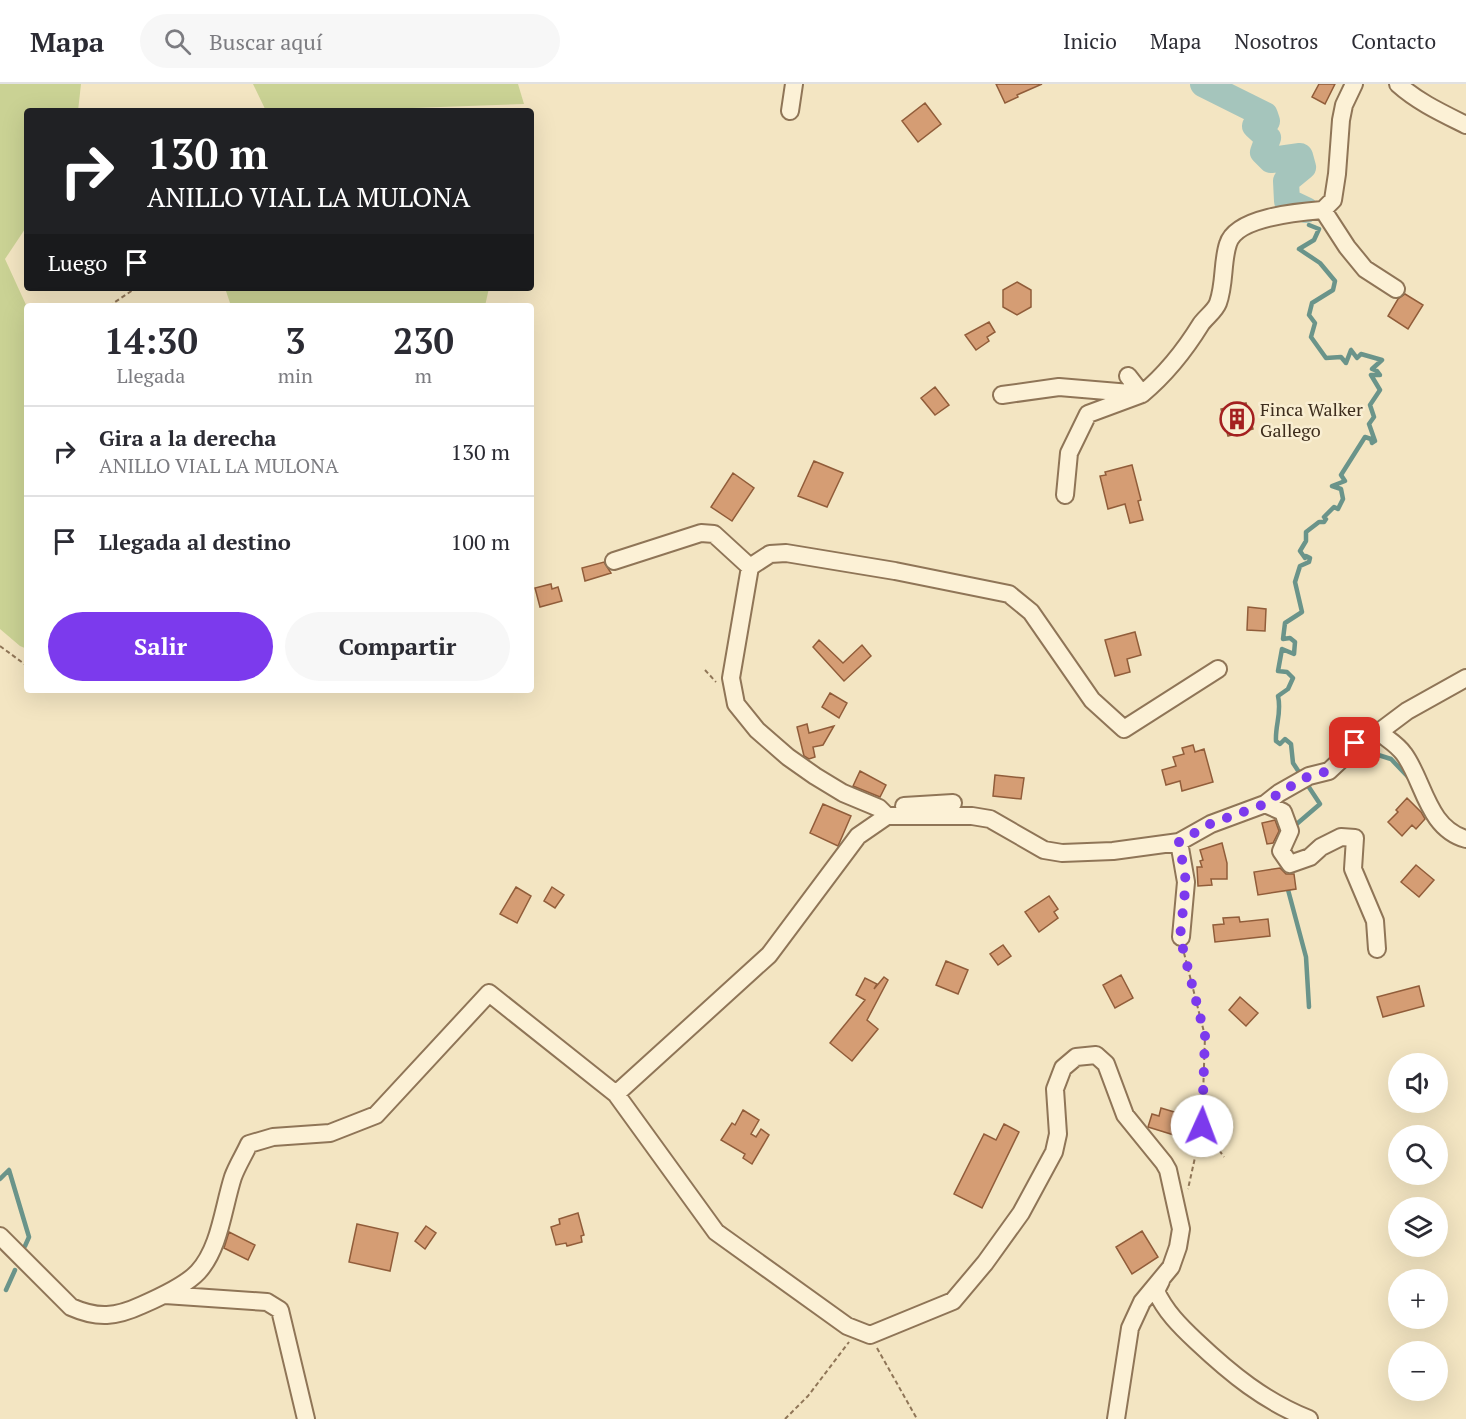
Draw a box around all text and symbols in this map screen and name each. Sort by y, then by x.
search box [140,14,560,68]
text: Mapa [30,23,104,60]
icon: search [161,25,194,58]
text: Buscar aquí [209,27,323,56]
text: Inicio [1063,27,1117,55]
text: Mapa [1150,27,1201,55]
text: Nosotros [1234,27,1318,55]
text: Contacto [1351,27,1436,55]
text: 130 m [147,125,268,181]
icon: right [48,132,126,210]
text: ANILLO VIAL LA MULONA [147,179,471,215]
icon: arrive [120,246,153,279]
text: Luego [48,248,108,277]
text: 14:30 [104,317,198,364]
text: 3 [285,317,306,364]
text: 230 [393,317,454,364]
text: Llegada [116,362,185,389]
text: min [278,362,313,389]
text: m [415,362,432,389]
place label: Finca Walker Gallego [1260,397,1363,442]
building icon: Finca Walker Gallego [1219,401,1255,437]
text: Gira a la derecha [99,423,277,452]
icon: right [48,435,81,468]
text: 130 m [450,437,510,466]
text: ANILLO VIAL LA MULONA [99,452,339,479]
icon: arrive [48,525,81,558]
text: Llegada al destino [99,527,291,556]
text: 100 m [450,527,510,556]
button: Salir [48,612,273,681]
button: Compartir [285,612,510,681]
pin [1329,717,1380,768]
icon: arrive [1338,726,1371,759]
map controls [1388,1053,1448,1401]
button: sound [1388,1053,1448,1113]
position arrow [1170,1094,1234,1158]
button: search [1388,1125,1448,1185]
button: layers [1388,1197,1448,1257]
button: + [1388,1269,1448,1329]
button: − [1388,1341,1448,1401]

